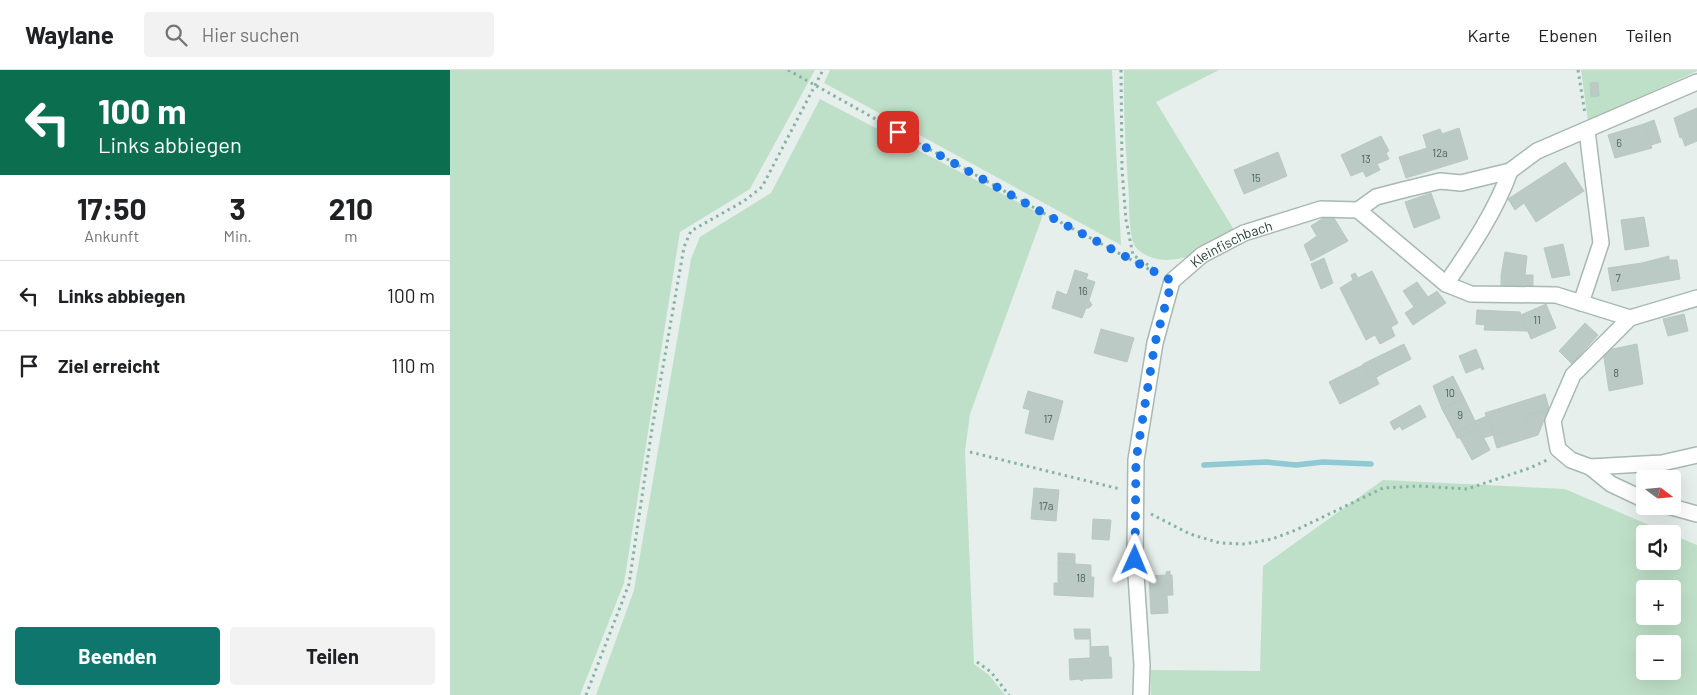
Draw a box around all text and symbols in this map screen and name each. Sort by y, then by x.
search box [144,12,494,57]
text: Waylane [25,20,114,49]
icon: search [162,21,190,49]
text: Hier suchen [202,23,300,46]
text: Karte [1467,24,1510,46]
text: Ebenen [1538,24,1597,46]
text: Teilen [1625,24,1672,46]
text: 100 m [98,89,187,131]
icon: left [15,90,80,155]
pin [877,111,919,153]
icon: arrive [884,118,912,146]
text: Links abbiegen [98,131,242,157]
house number: 6 [1616,136,1622,149]
house number: 12a [1432,146,1448,159]
house number: 13 [1361,152,1371,165]
house number: 15 [1251,171,1261,184]
text: 17:50 [77,190,147,226]
text: 3 [230,190,246,226]
text: 210 [329,190,373,226]
street label: Kleinfischbach [1186,216,1274,271]
text: Ankunft [84,226,139,245]
text: Min. [224,226,252,245]
text: m [344,226,358,245]
house number: 7 [1615,271,1621,284]
icon: left [15,282,43,310]
text: Links abbiegen [58,284,185,307]
text: 100 m [387,284,435,307]
house number: 16 [1078,284,1088,297]
house number: 11 [1533,313,1541,326]
icon: arrive [15,352,43,380]
text: Ziel erreicht [58,354,160,377]
text: 110 m [391,354,435,377]
house number: 8 [1613,366,1619,379]
house number: 10 [1445,386,1455,399]
house number: 9 [1457,408,1463,421]
house number: 17 [1043,412,1053,425]
north arrow [1636,470,1681,515]
map controls [1636,470,1681,680]
house number: 17a [1039,499,1053,512]
button: sound [1636,525,1681,570]
position arrow [1108,533,1160,585]
house number: 18 [1076,571,1086,584]
button: + [1636,580,1681,625]
button: Beenden [15,627,220,685]
button: Teilen [230,627,435,685]
button: − [1636,635,1681,680]

